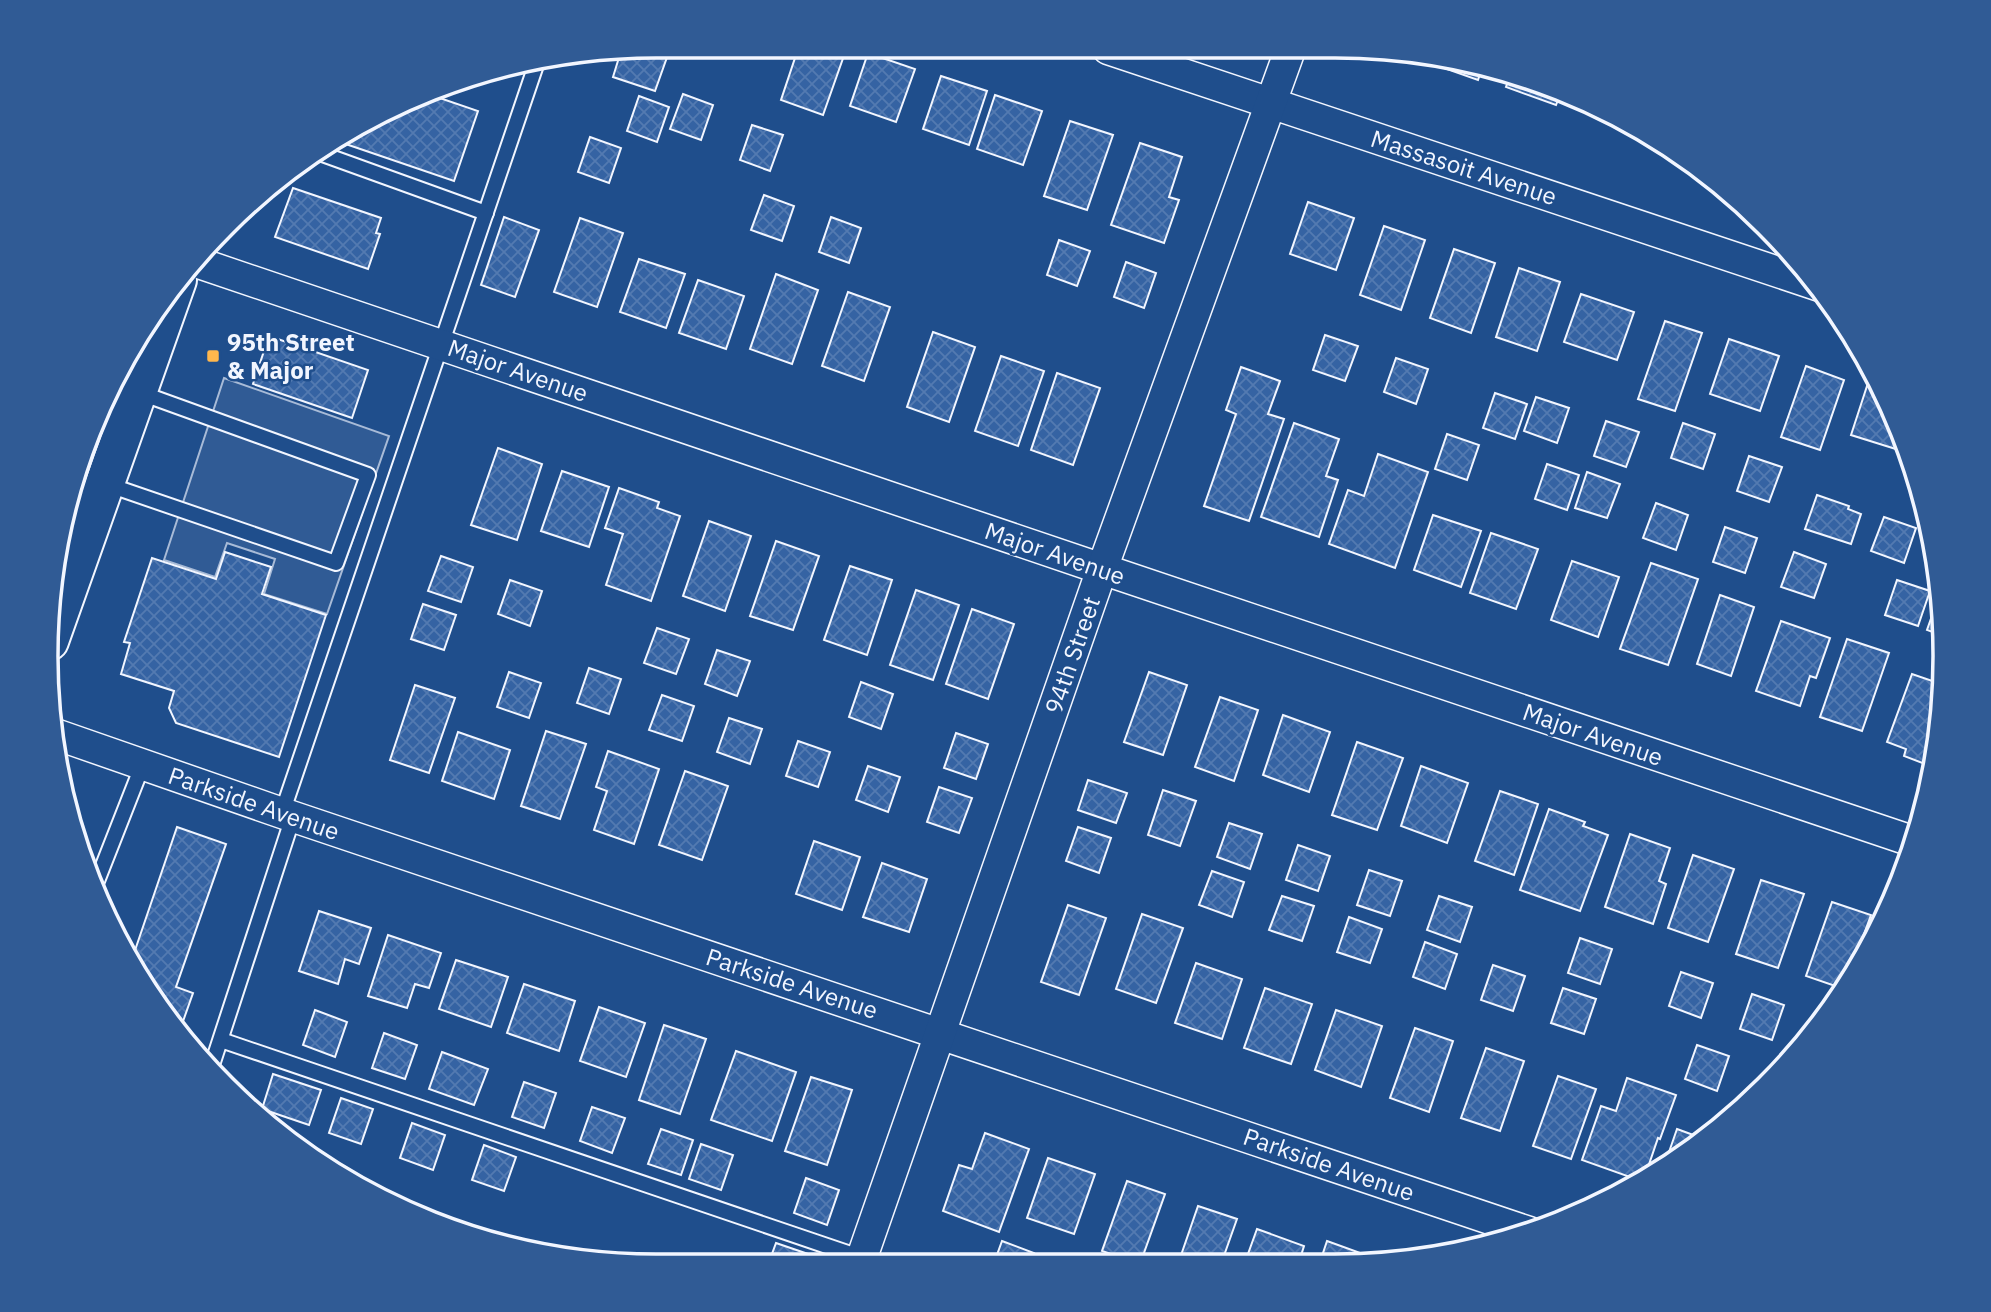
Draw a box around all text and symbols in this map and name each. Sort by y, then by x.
street label: Massasoit Avenue [1367,122,1561,212]
place label: 95th Street & Major [227,326,355,386]
street label: Major Avenue [444,331,592,409]
marker: 95th Street & Major [205,348,221,364]
street label: Major Avenue [981,514,1129,592]
street label: 94th Street [1037,592,1107,718]
street label: Major Avenue [1519,695,1667,773]
street label: Parkside Avenue [164,759,344,847]
street label: Parkside Avenue [702,940,882,1026]
street label: Parkside Avenue [1239,1120,1419,1208]

